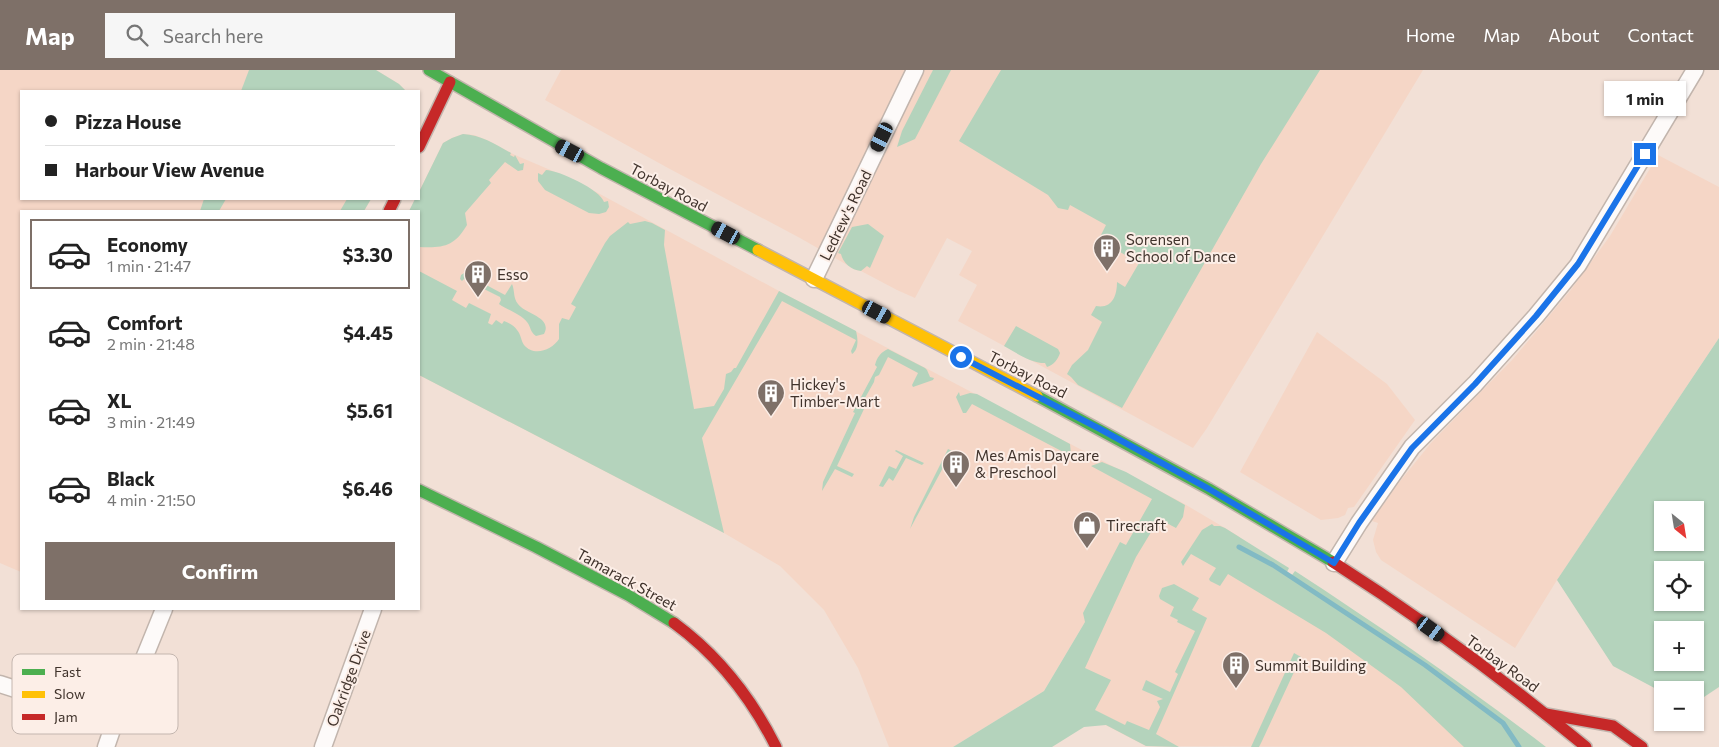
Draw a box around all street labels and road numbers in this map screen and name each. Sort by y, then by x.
street label: Torbay Road [627,159,711,215]
street label: Ledrew's Road [815,167,875,263]
street label: Torbay Road [986,347,1070,401]
street label: Tamarack Street [574,544,680,614]
street label: Oakridge Drive [322,627,374,729]
street label: Torbay Road [1463,631,1543,695]

